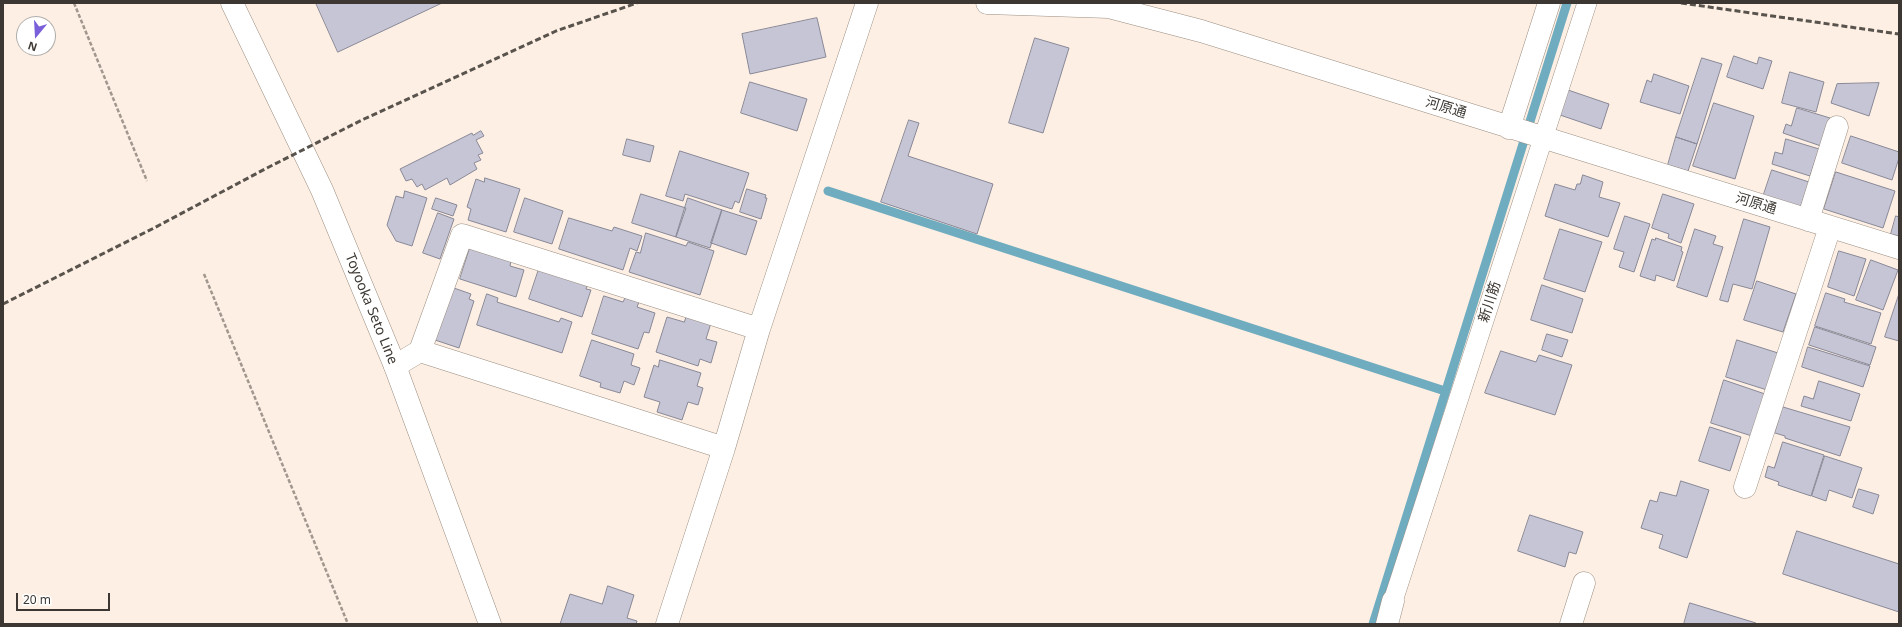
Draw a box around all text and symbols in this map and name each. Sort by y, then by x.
north arrow [16,16,56,56]
text: N [26,38,39,55]
street label: 河原通 [1423,94,1469,122]
street label: 河原通 [1733,190,1779,218]
street label: Toyooka Seto Line [341,251,401,367]
street label: 新川筋 [1476,279,1504,325]
scale bar [18,585,112,611]
text: 20 m [23,591,51,608]

